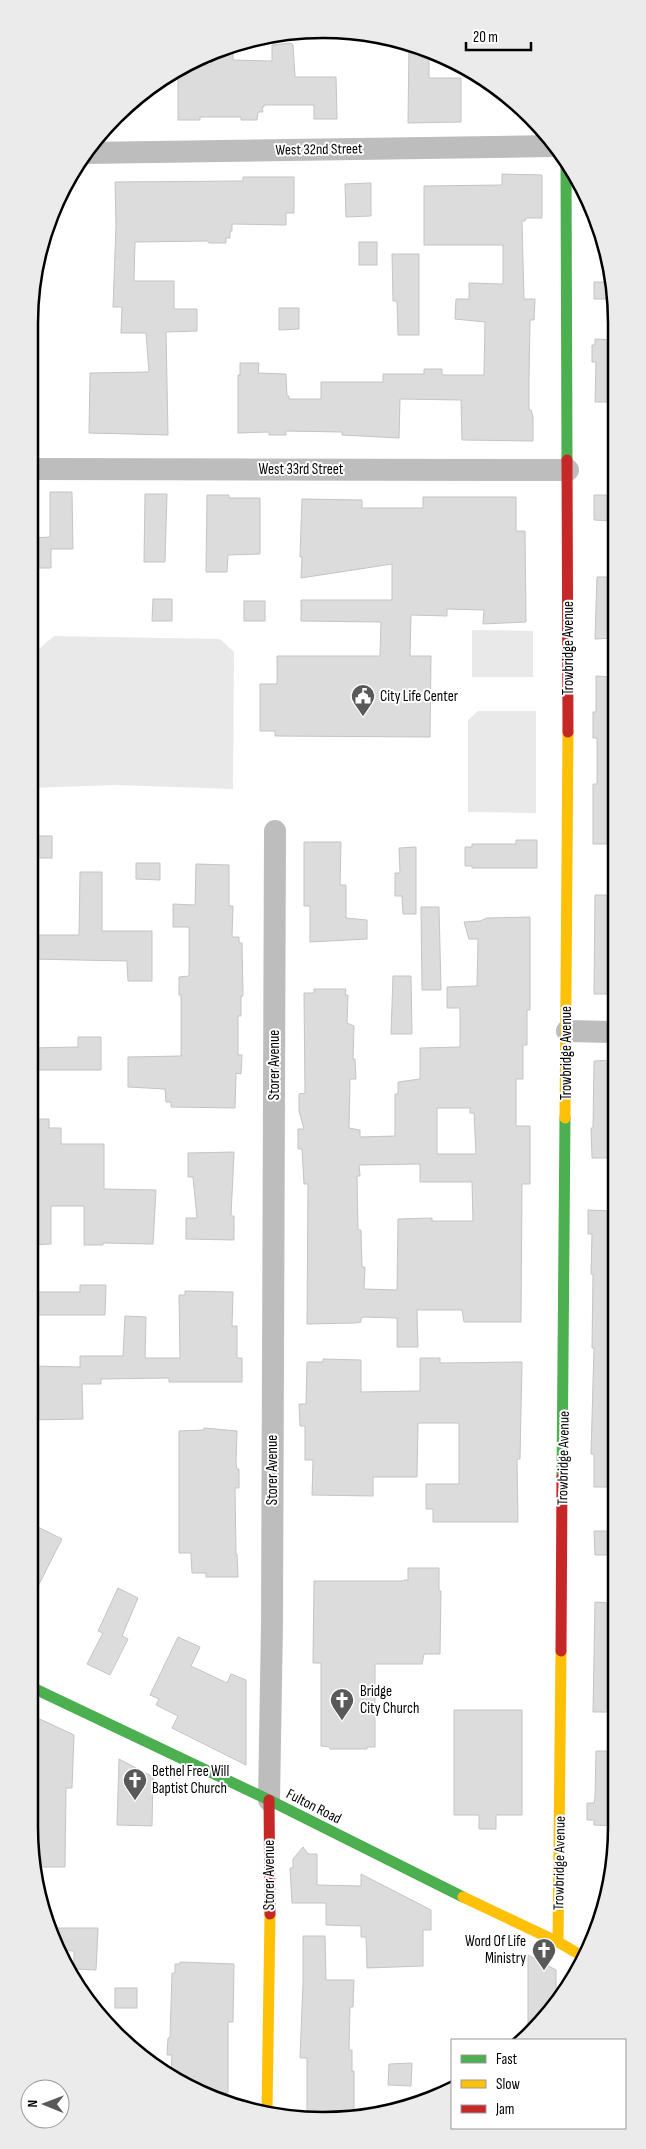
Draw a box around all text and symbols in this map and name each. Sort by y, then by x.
scale bar [466,20,531,52]
text: 20 m [473,28,498,47]
street label: West 32nd Street [275,139,363,160]
street label: West 33rd Street [259,460,344,479]
street label: Trowbridge Avenue [559,601,578,695]
public building icon: City Life Center [350,683,376,717]
place label: City Life Center [380,687,459,706]
street label: Trowbridge Avenue [557,1006,576,1100]
street label: Storer Avenue [265,1030,284,1100]
street label: Trowbridge Avenue [553,1411,574,1505]
street label: Storer Avenue [263,1435,282,1505]
place label: Bridge City Church [360,1682,419,1718]
church icon: Bridge City Church [329,1687,355,1721]
place label: Bethel Free Will Baptist Church [152,1762,229,1798]
church icon: Bethel Free Will Baptist Church [122,1767,148,1801]
street label: Fulton Road [283,1785,344,1828]
street label: Trowbridge Avenue [549,1816,570,1910]
street label: Storer Avenue [260,1840,279,1910]
place label: Word Of Life Ministry [465,1932,526,1968]
church icon: Word Of Life Ministry [531,1937,557,1971]
legend [451,2039,626,2129]
text: Fast [496,2050,518,2069]
text: Slow [496,2075,520,2094]
north arrow [20,2079,70,2129]
text: N [24,2100,41,2108]
text: Jam [495,2100,514,2119]

